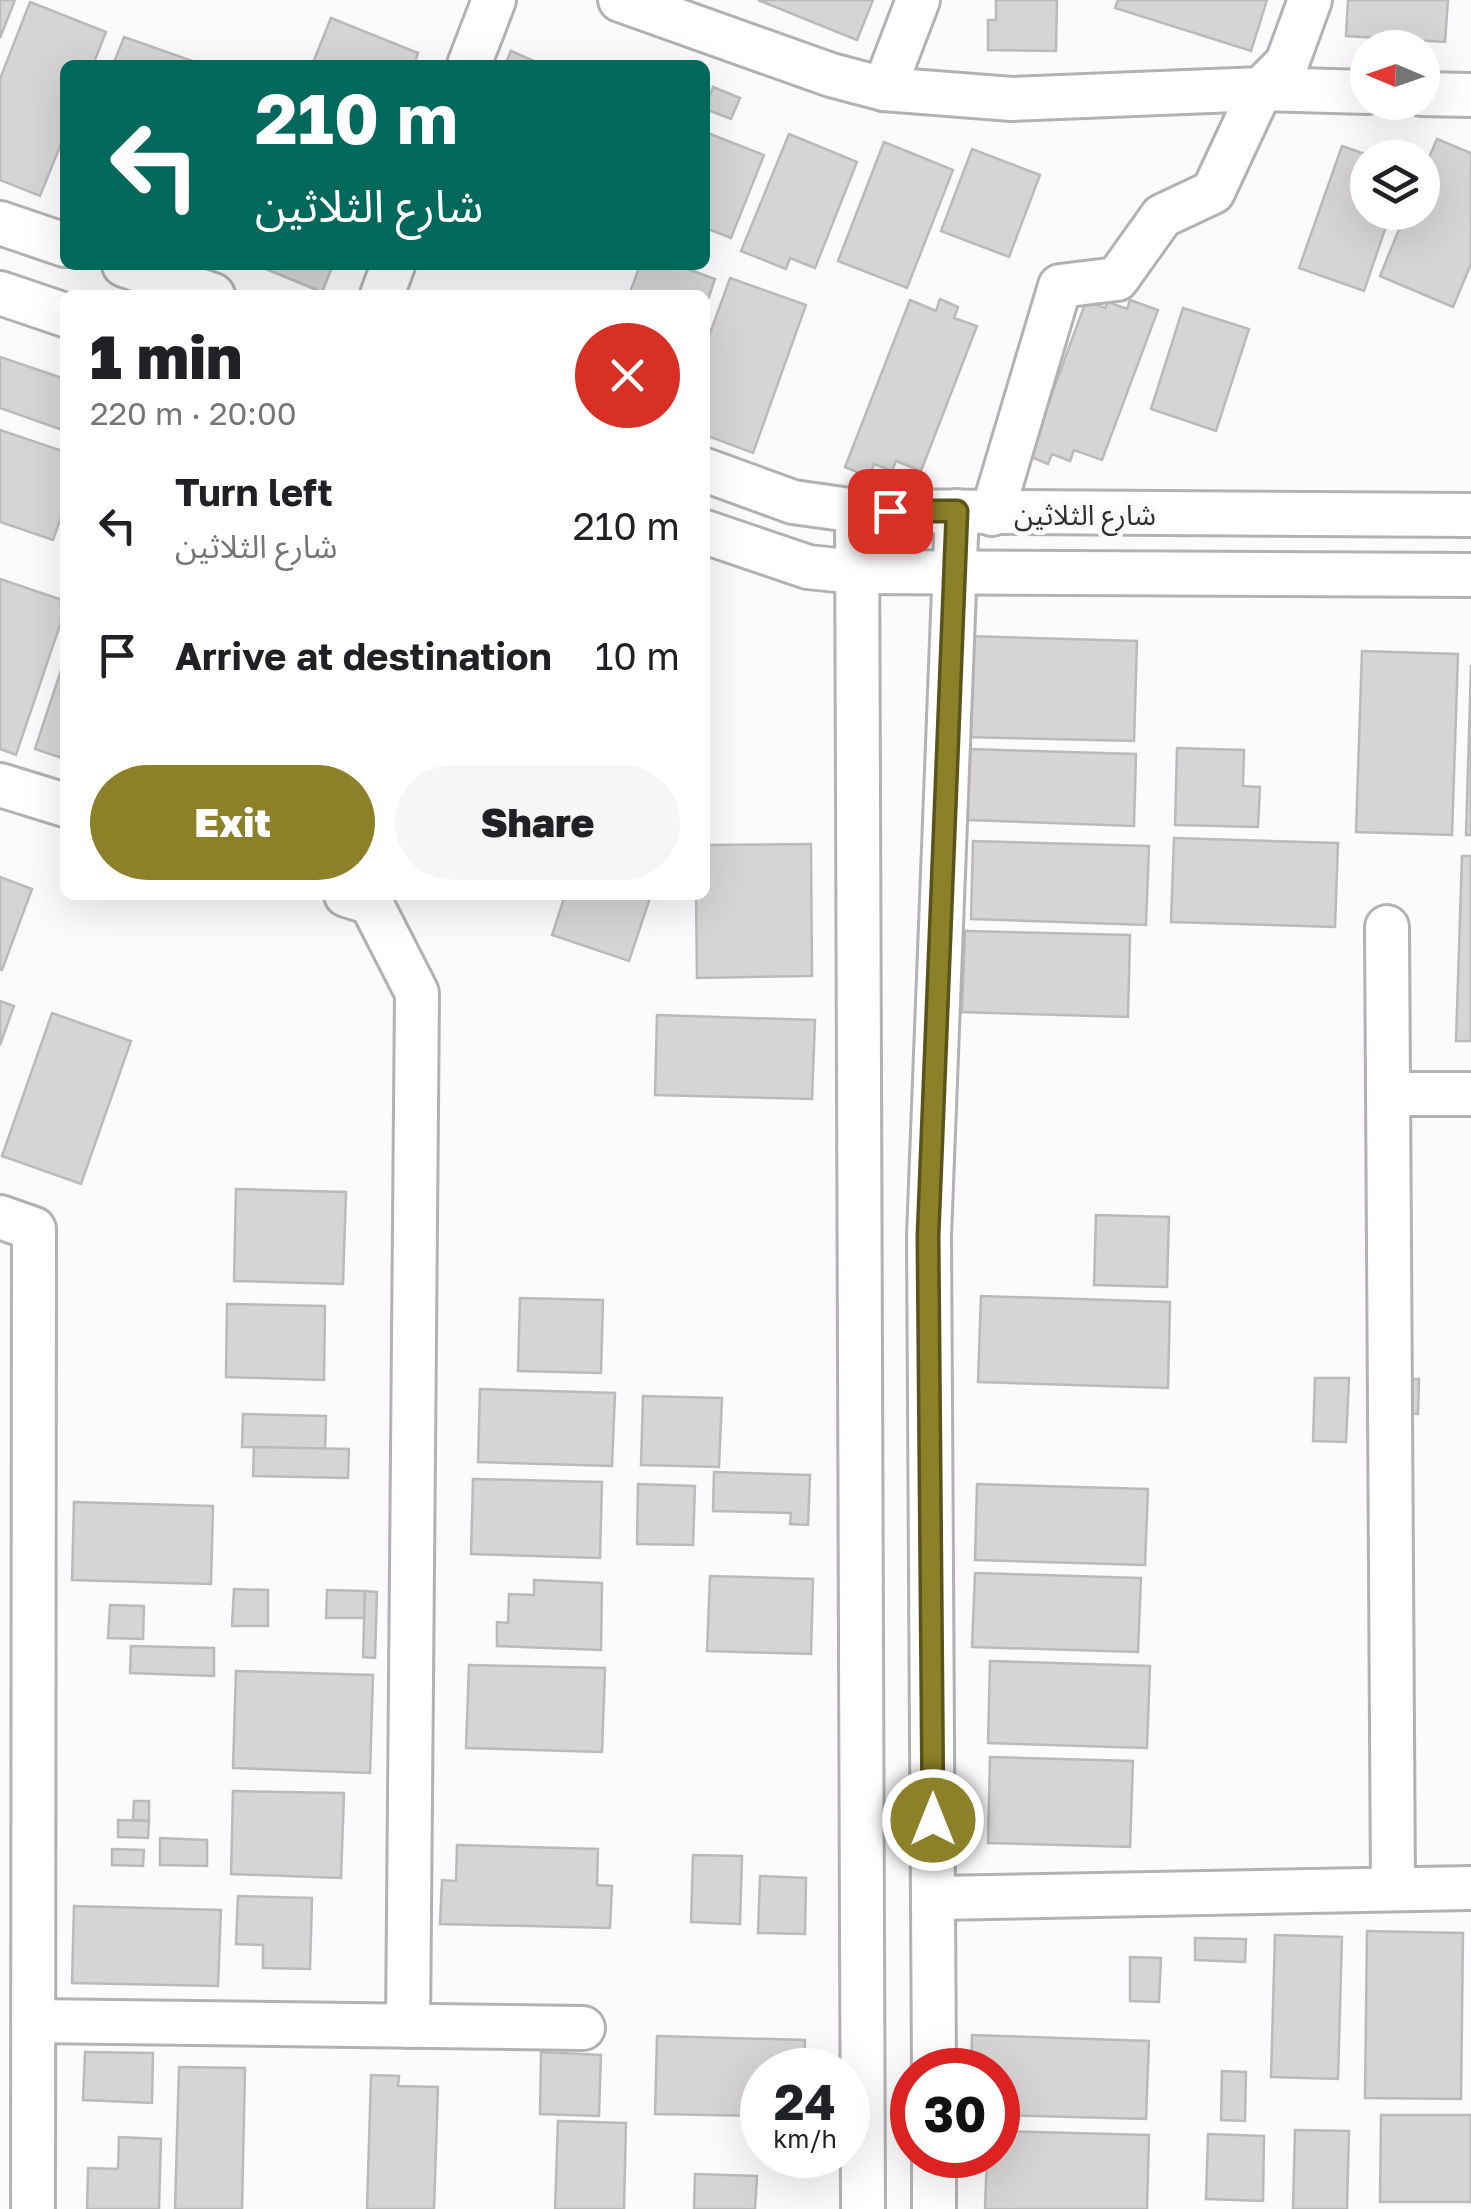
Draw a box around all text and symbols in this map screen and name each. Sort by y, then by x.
north arrow [1350,30,1440,120]
map controls [1350,30,1440,230]
text: 210 m [255,75,458,159]
icon: left [90,100,220,230]
button: layers [1350,140,1440,230]
text: شارع الثلاثين [255,178,483,232]
text: 1 min [90,320,242,392]
button: close [575,323,680,428]
text: 220 m · 20:00 [90,394,297,432]
text: Turn left [175,469,333,514]
pin [848,469,933,554]
icon: arrive [863,484,918,539]
icon: left [90,498,145,553]
street label: شارع الثلاثين [1014,498,1156,536]
text: 210 m [573,503,680,548]
text: شارع الثلاثين [175,527,337,565]
icon: arrive [90,628,145,683]
text: Arrive at destination [175,633,552,678]
text: 10 m [595,633,680,678]
button: Exit [90,765,375,880]
button: Share [395,765,680,880]
position arrow [881,1768,985,1872]
speed limit sign: 30 [890,2048,1020,2178]
text: 24 [774,2071,836,2131]
text: km/h [773,2123,837,2154]

